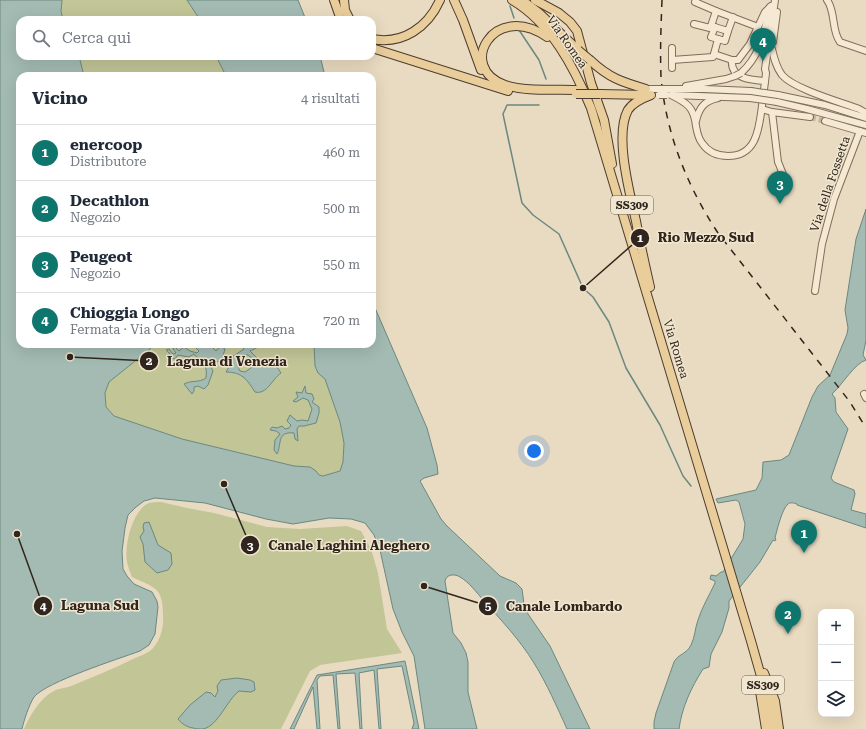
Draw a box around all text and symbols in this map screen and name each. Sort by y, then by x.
street label: Via Romea [544,13,591,72]
search box [16,16,376,60]
icon: search [30,27,52,49]
pin: 4 [750,28,776,61]
text: Cerca qui [62,29,131,47]
text: Vicino [32,88,88,108]
text: 4 risultati [301,91,360,106]
street label: Via della Fossetta [807,134,853,234]
text: enercoop [70,136,142,154]
text: 1 [41,145,49,160]
text: 460 m [323,145,360,160]
text: Distributore [70,154,146,169]
pin: 3 [767,171,793,204]
text: Decathlon [70,192,149,210]
road number: SS309 [611,196,653,214]
text: 2 [41,201,49,216]
text: 500 m [323,201,360,216]
text: Negozio [70,210,121,225]
callout: Rio Mezzo Sud [630,225,762,250]
text: Rio Mezzo Sud [658,230,754,245]
text: 1 [637,231,644,245]
text: Peugeot [70,248,132,266]
text: 3 [41,257,49,272]
text: 550 m [323,257,360,272]
text: Negozio [70,266,121,281]
text: Chioggia Longo [70,304,190,322]
text: 4 [41,313,49,328]
text: 720 m [323,313,360,328]
street label: Via Romea [660,318,692,381]
text: Fermata · Via Granatieri di Sardegna [70,322,295,337]
callout: Laguna di Venezia [139,349,295,374]
text: 2 [146,354,153,368]
text: Laguna di Venezia [167,354,287,369]
your location [524,441,544,461]
pin: 1 [791,520,817,553]
callout: Canale Laghini Aleghero [240,533,437,558]
text: Canale Laghini Aleghero [268,538,430,553]
text: 3 [247,539,254,553]
callout: Laguna Sud [33,593,146,618]
callout: Canale Lombardo [478,594,630,619]
text: Laguna Sud [61,598,139,613]
text: 4 [40,599,47,613]
text: 5 [485,599,492,613]
text: Canale Lombardo [506,599,622,614]
pin: 2 [775,601,801,634]
map controls [818,609,854,717]
button: + [818,609,854,645]
button: − [818,645,854,681]
road number: SS309 [742,676,784,694]
button: layers [818,681,854,717]

